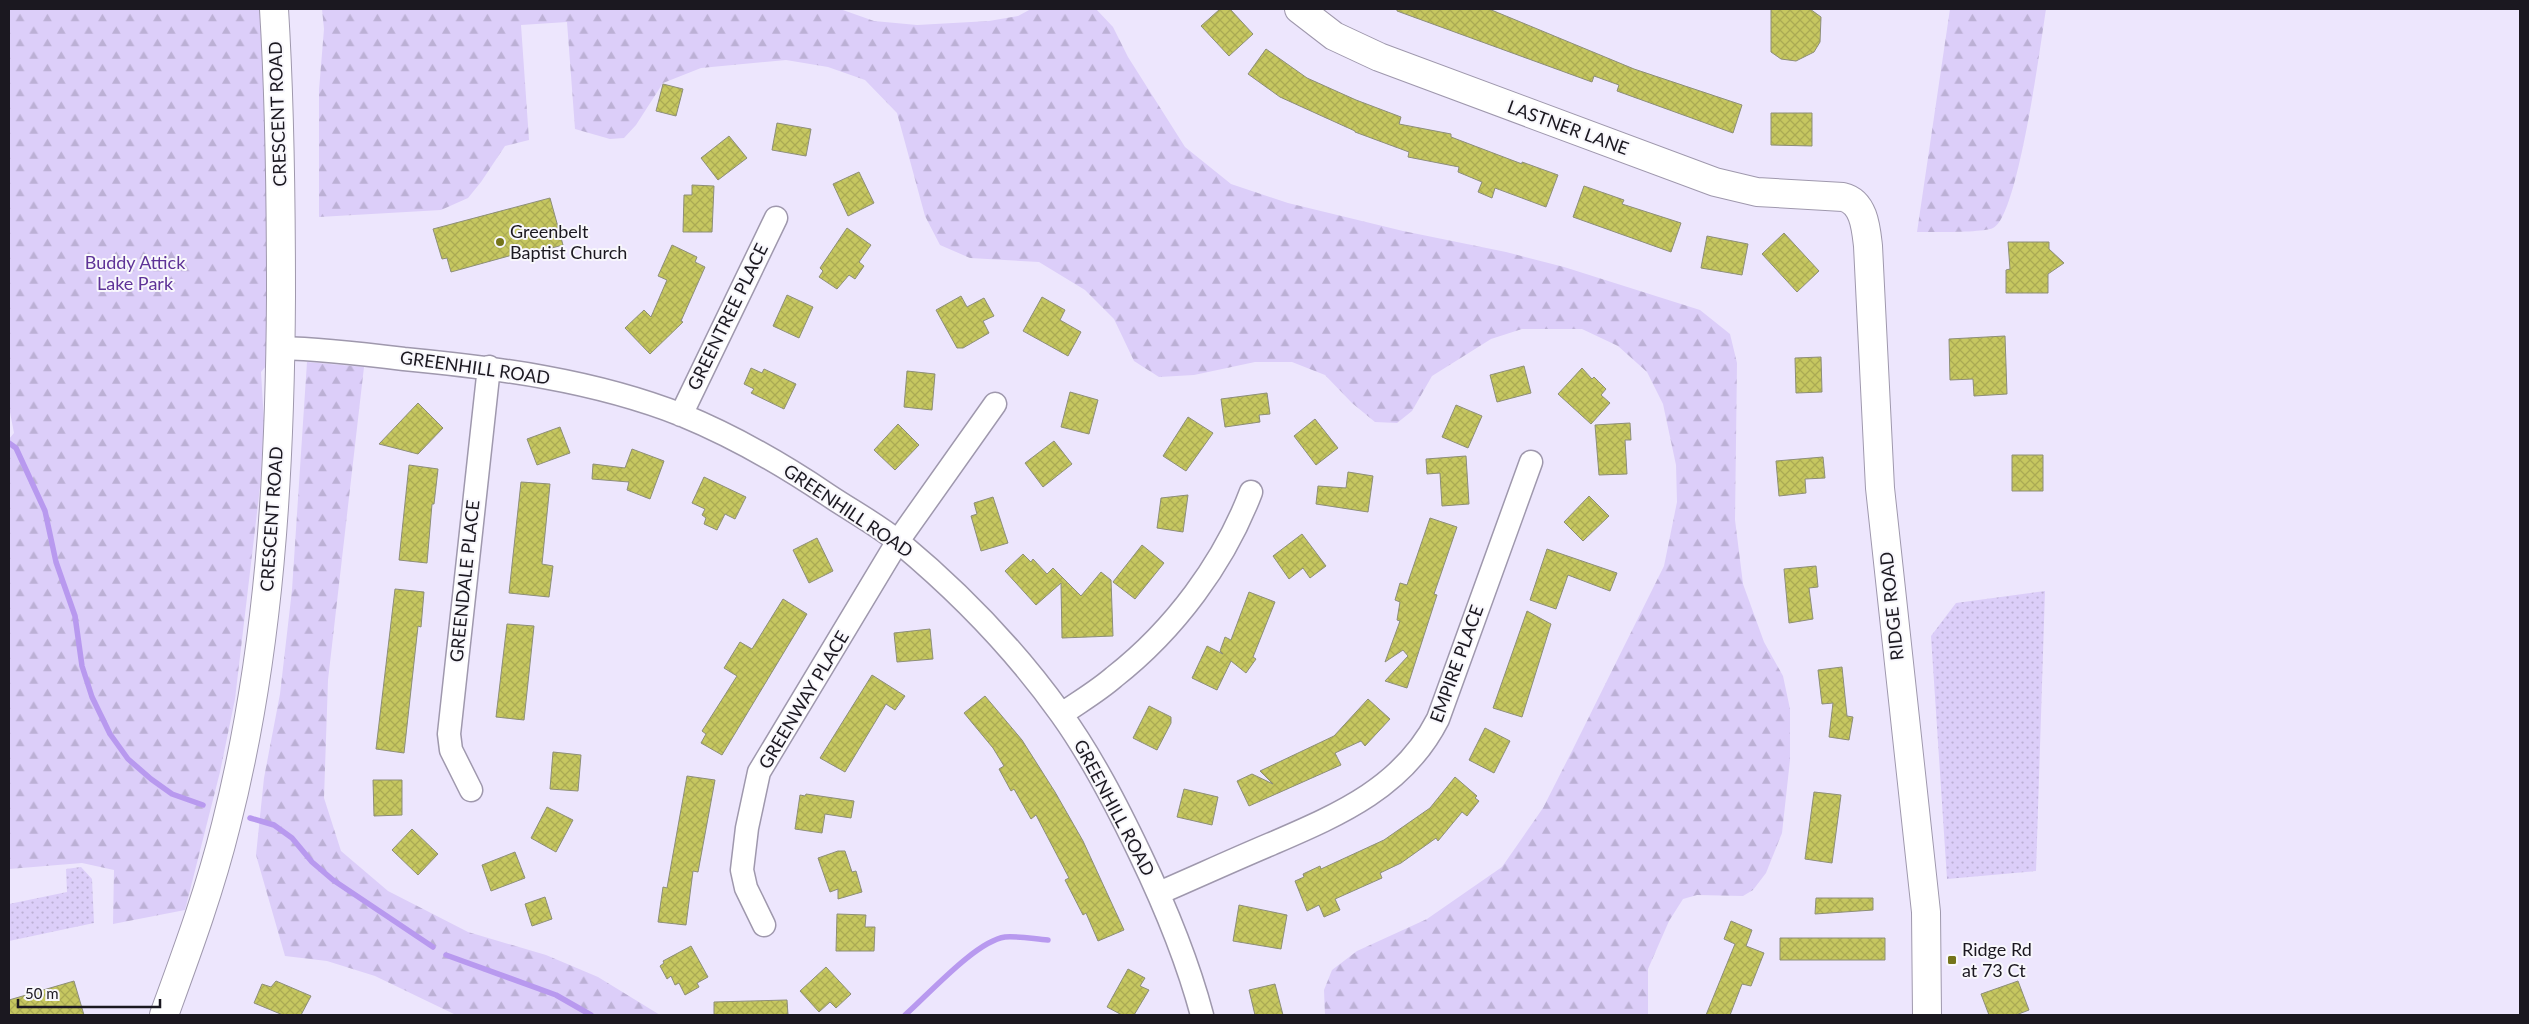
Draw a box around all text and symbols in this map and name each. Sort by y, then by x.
street label: CRESCENT ROAD [263,41,291,187]
street label: LASTNER LANE [1505,95,1632,159]
place label: Greenbelt Baptist Church [510,220,627,263]
marker: Greenbelt Baptist Church [494,236,506,248]
street label: GREENTREE PLACE [682,240,772,394]
park label: Buddy Attick Lake Park [85,251,186,294]
street label: GREENHILL ROAD [399,346,552,388]
street label: CRESCENT ROAD [255,446,287,592]
street label: GREENHILL ROAD [780,459,917,562]
street label: GREENDALE PLACE [445,499,483,663]
street label: RIDGE ROAD [1874,551,1908,662]
street label: EMPIRE PLACE [1425,602,1488,725]
street label: GREENWAY PLACE [753,626,853,773]
street label: GREENHILL ROAD [1070,736,1160,880]
place label: Ridge Rd at 73 Ct [1962,938,2032,981]
marker: Ridge Rd at 73 Ct [1946,954,1958,966]
scale bar [18,976,160,1008]
text: 50 m [25,984,59,1002]

